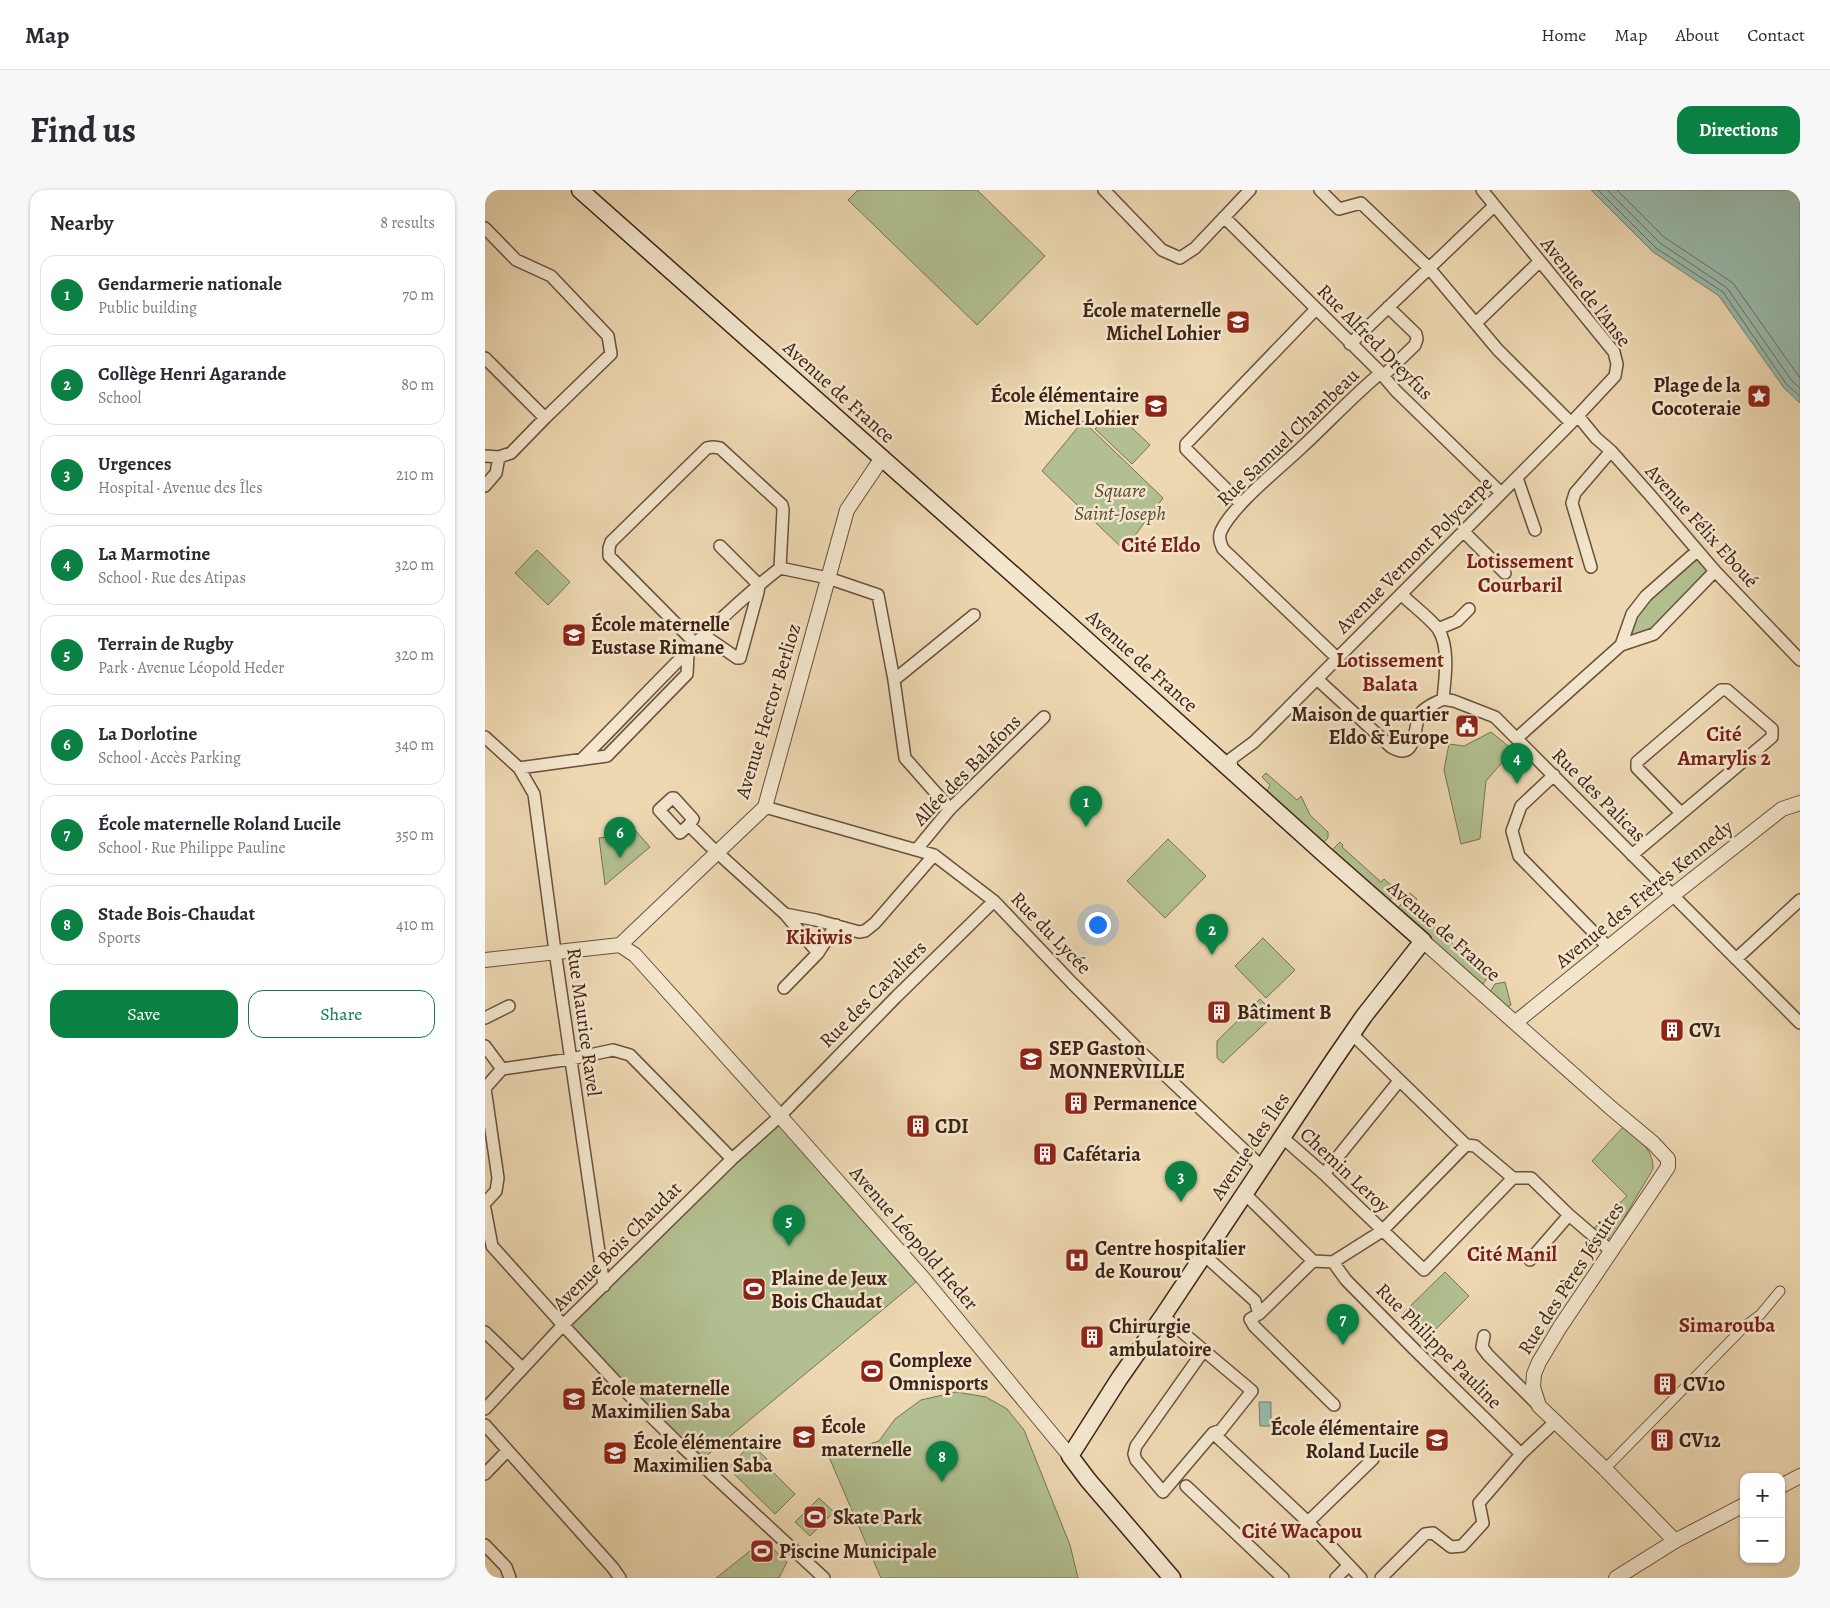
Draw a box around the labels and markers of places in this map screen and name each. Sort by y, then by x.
place label: École maternelle Michel Lohier [1082,297,1221,347]
school or university icon: École maternelle Michel Lohier [1225,309,1251,335]
place label: Plage de la Cocoteraie [1651,372,1741,422]
place label: École élémentaire Michel Lohier [991,382,1139,432]
place icon: Plage de la Cocoteraie [1746,383,1772,409]
school or university icon: École élémentaire Michel Lohier [1143,393,1169,419]
place label: École maternelle Eustase Rimane [591,611,730,661]
school or university icon: École maternelle Eustase Rimane [561,622,587,648]
place label: Maison de quartier Eldo & Europe [1291,701,1449,751]
public building icon: Maison de quartier Eldo & Europe [1454,713,1480,739]
pin: 4 [1501,743,1533,784]
pin: 1 [1070,786,1102,827]
pin: 6 [604,817,636,858]
pin: 2 [1196,914,1228,955]
building icon: Bâtiment B [1206,999,1232,1025]
place label: Bâtiment B [1237,999,1332,1026]
building icon: CV1 [1659,1017,1685,1043]
place label: CV1 [1689,1017,1721,1044]
place label: SEP Gaston MONNERVILLE [1049,1035,1185,1085]
school or university icon: SEP Gaston MONNERVILLE [1018,1046,1044,1072]
building icon: Permanence [1063,1090,1089,1116]
place label: Permanence [1093,1090,1197,1117]
building icon: CDI [905,1113,931,1139]
place label: CDI [935,1113,969,1140]
building icon: Cafétaria [1032,1141,1058,1167]
place label: Cafétaria [1063,1141,1141,1168]
pin: 3 [1165,1161,1197,1202]
pin: 5 [773,1205,805,1246]
place label: Centre hospitalier de Kourou [1095,1235,1246,1285]
hospital icon: Centre hospitalier de Kourou [1064,1247,1090,1273]
place label: Plaine de Jeux Bois Chaudat [771,1265,887,1315]
sports icon: Plaine de Jeux Bois Chaudat [741,1276,767,1302]
pin: 7 [1327,1304,1359,1345]
place label: Chirurgie ambulatoire [1109,1313,1212,1363]
building icon: Chirurgie ambulatoire [1079,1324,1105,1350]
place label: Complexe Omnisports [889,1347,989,1397]
sports icon: Complexe Omnisports [859,1358,885,1384]
building icon: CV10 [1652,1371,1678,1397]
place label: CV10 [1683,1371,1725,1398]
place label: École maternelle Maximilien Saba [591,1375,731,1425]
school or university icon: École maternelle Maximilien Saba [561,1386,587,1412]
place label: École maternelle [821,1413,912,1463]
place label: École élémentaire Roland Lucile [1271,1415,1419,1465]
school or university icon: École maternelle [791,1424,817,1450]
school or university icon: École élémentaire Roland Lucile [1424,1427,1450,1453]
building icon: CV12 [1649,1427,1675,1453]
place label: CV12 [1679,1427,1721,1454]
place label: École élémentaire Maximilien Saba [633,1429,781,1479]
school or university icon: École élémentaire Maximilien Saba [602,1440,628,1466]
pin: 8 [926,1441,958,1482]
sports icon: Skate Park [802,1504,828,1530]
place label: Skate Park [833,1504,923,1531]
sports icon: Piscine Municipale [749,1538,775,1564]
place label: Piscine Municipale [779,1538,937,1565]

